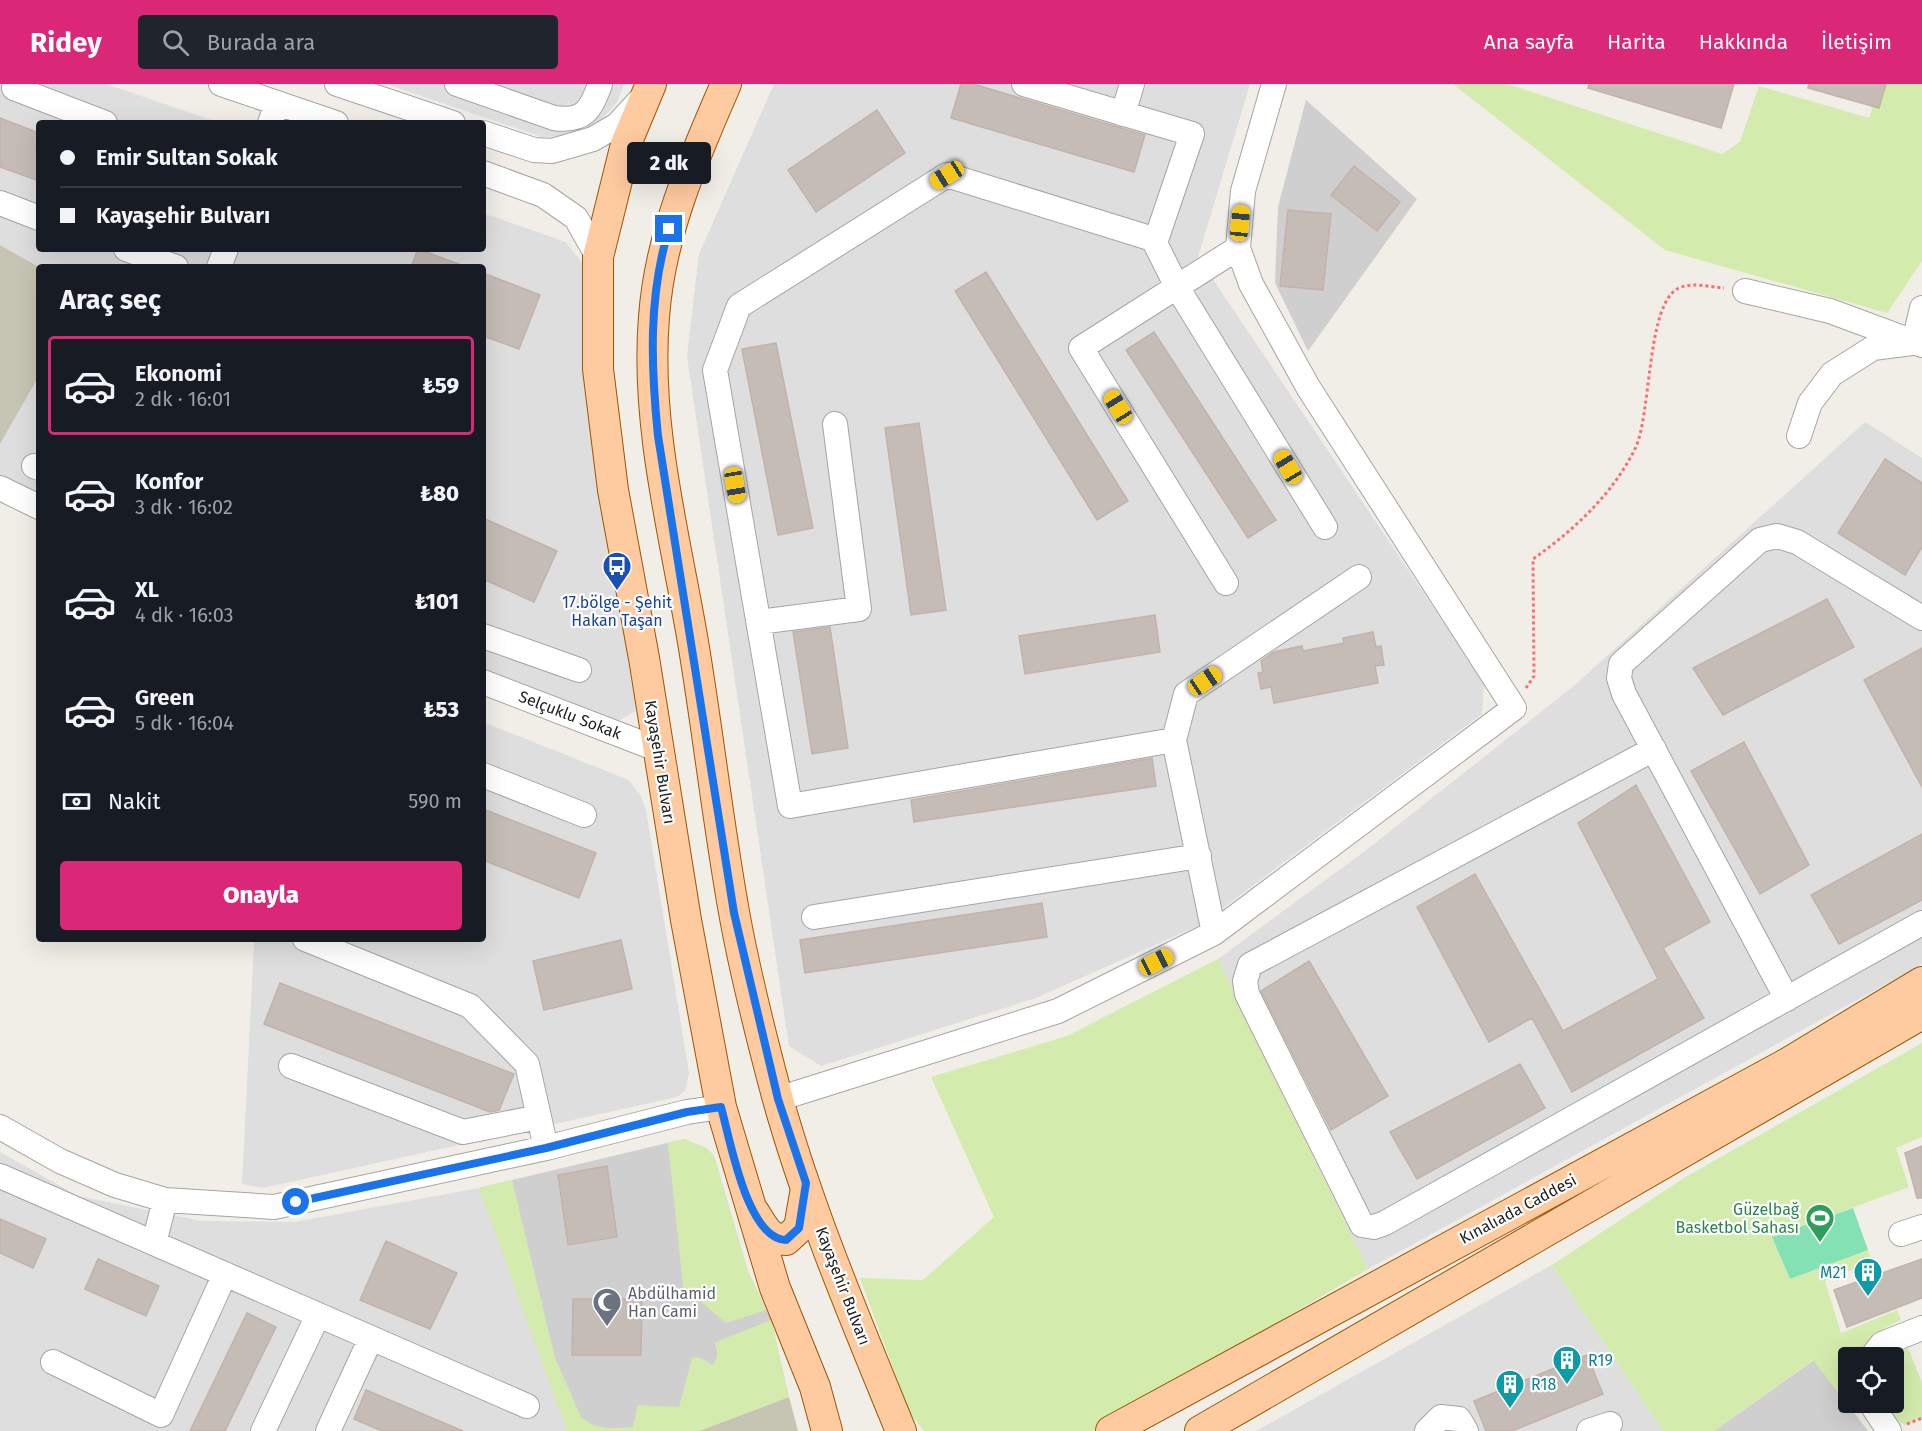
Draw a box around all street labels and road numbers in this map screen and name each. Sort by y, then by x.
street label: Selçuklu Sokak [516,687,625,744]
street label: Kayaşehir Bulvarı [640,699,679,825]
street label: Kınalıada Caddesi [1456,1170,1580,1248]
street label: Kayaşehir Bulvarı [811,1224,874,1348]

